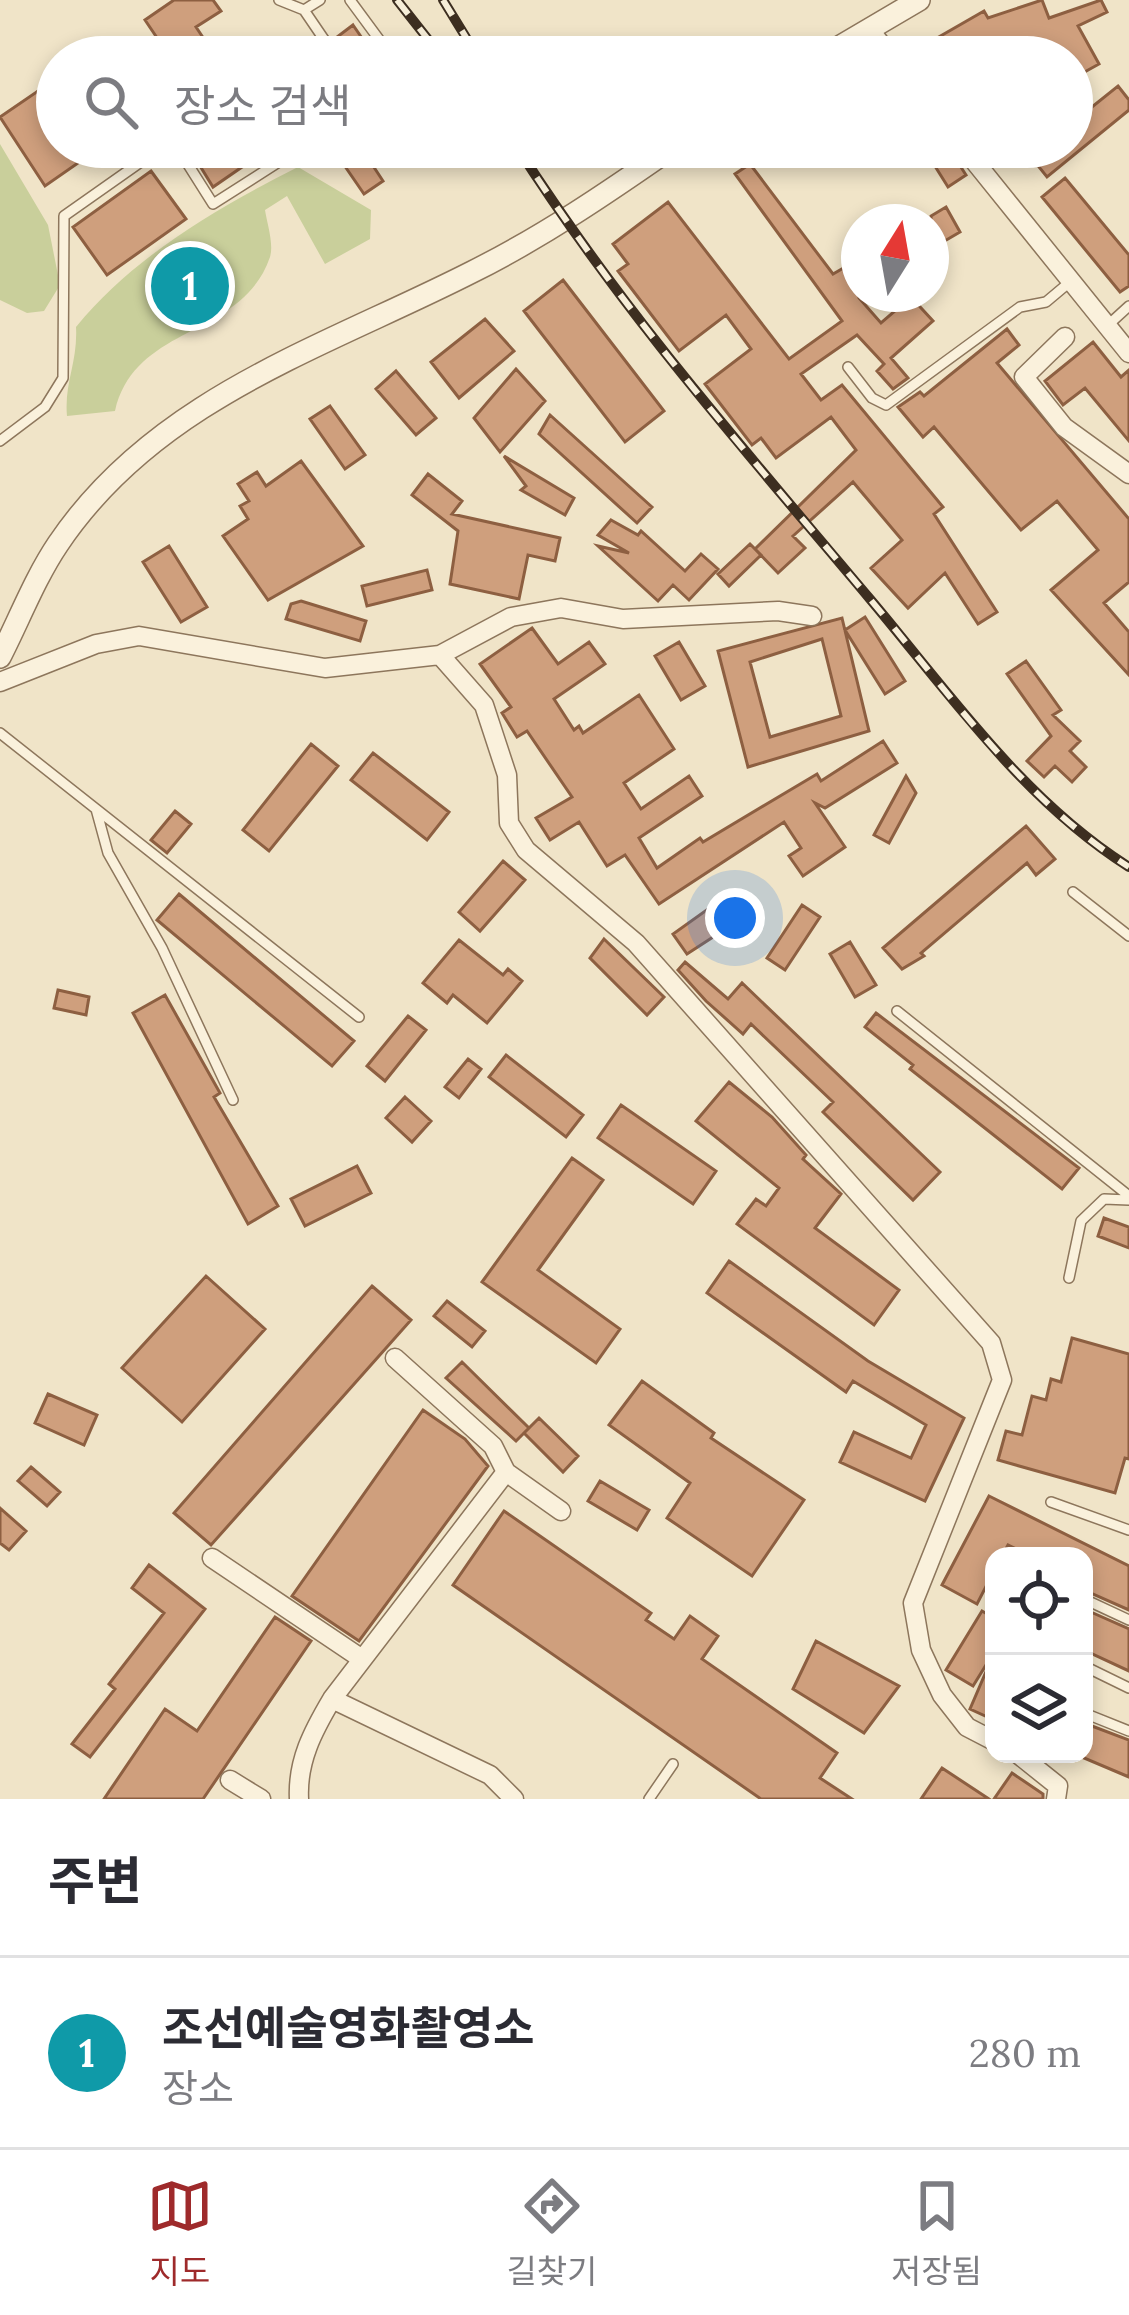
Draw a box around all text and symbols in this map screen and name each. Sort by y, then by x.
search box [36,36,1093,168]
icon: search [78,69,144,135]
text: 장소 검색 [174,77,351,134]
north arrow [841,204,949,312]
pin: 1 [151,241,229,331]
your location [705,888,765,948]
map controls [985,1547,1093,1763]
button: locate [985,1547,1093,1655]
button: layers [985,1655,1093,1763]
text: 주변 [48,1848,142,1913]
text: 조선예술영화촬영소 [162,1999,535,2056]
text: 1 [79,2028,95,2078]
text: 280 m [969,2028,1081,2078]
text: 장소 [162,2063,234,2113]
tab: 지도 [147,2173,213,2293]
tab: 길찾기 [506,2173,597,2293]
tab: 저장됨 [891,2173,982,2293]

